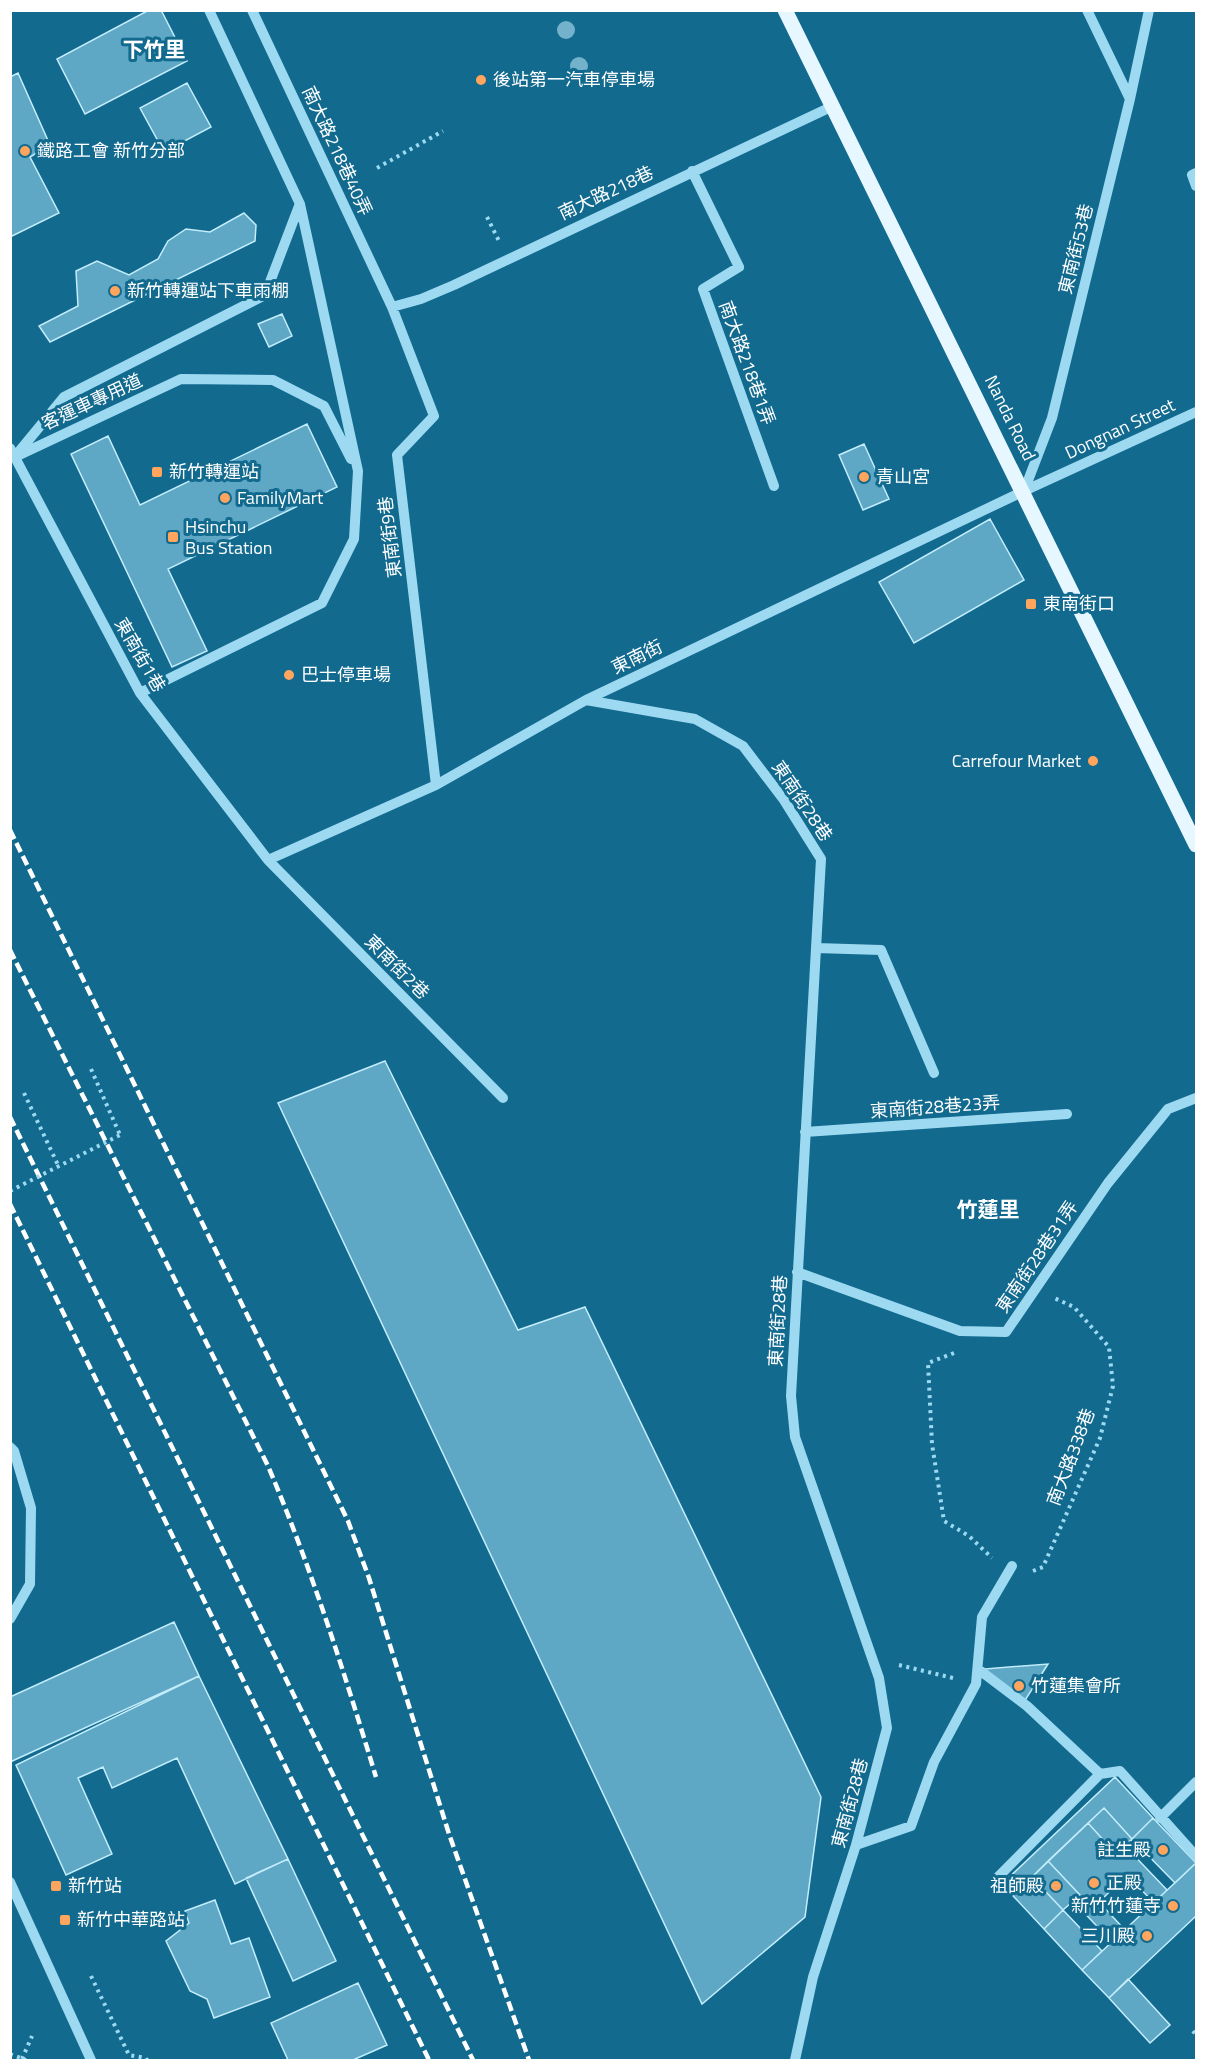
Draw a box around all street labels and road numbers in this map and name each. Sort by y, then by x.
street label: 南大路218巷40弄 [296,81,379,220]
street label: 南大路218巷 [554,159,658,226]
street label: 東南街53巷 [1051,201,1100,297]
street label: 南大路218巷1弄 [712,297,782,429]
street label: 客運車專用道 [37,366,146,437]
street label: Nanda Road [978,370,1043,465]
street label: Dongnan Street [1060,391,1180,466]
street label: 東南街9巷 [371,495,408,579]
street label: 東南街1巷 [108,612,173,697]
street label: 東南街 [607,633,667,681]
street label: 東南街28巷 [765,755,839,846]
street label: 東南街2巷 [359,928,436,1005]
street label: 東南街28巷23弄 [869,1088,1001,1125]
street label: 東南街28巷31弄 [989,1195,1084,1318]
street label: 東南街28巷 [762,1274,793,1368]
street label: 南大路338巷 [1040,1404,1101,1509]
street label: 東南街28巷 [825,1755,874,1851]

